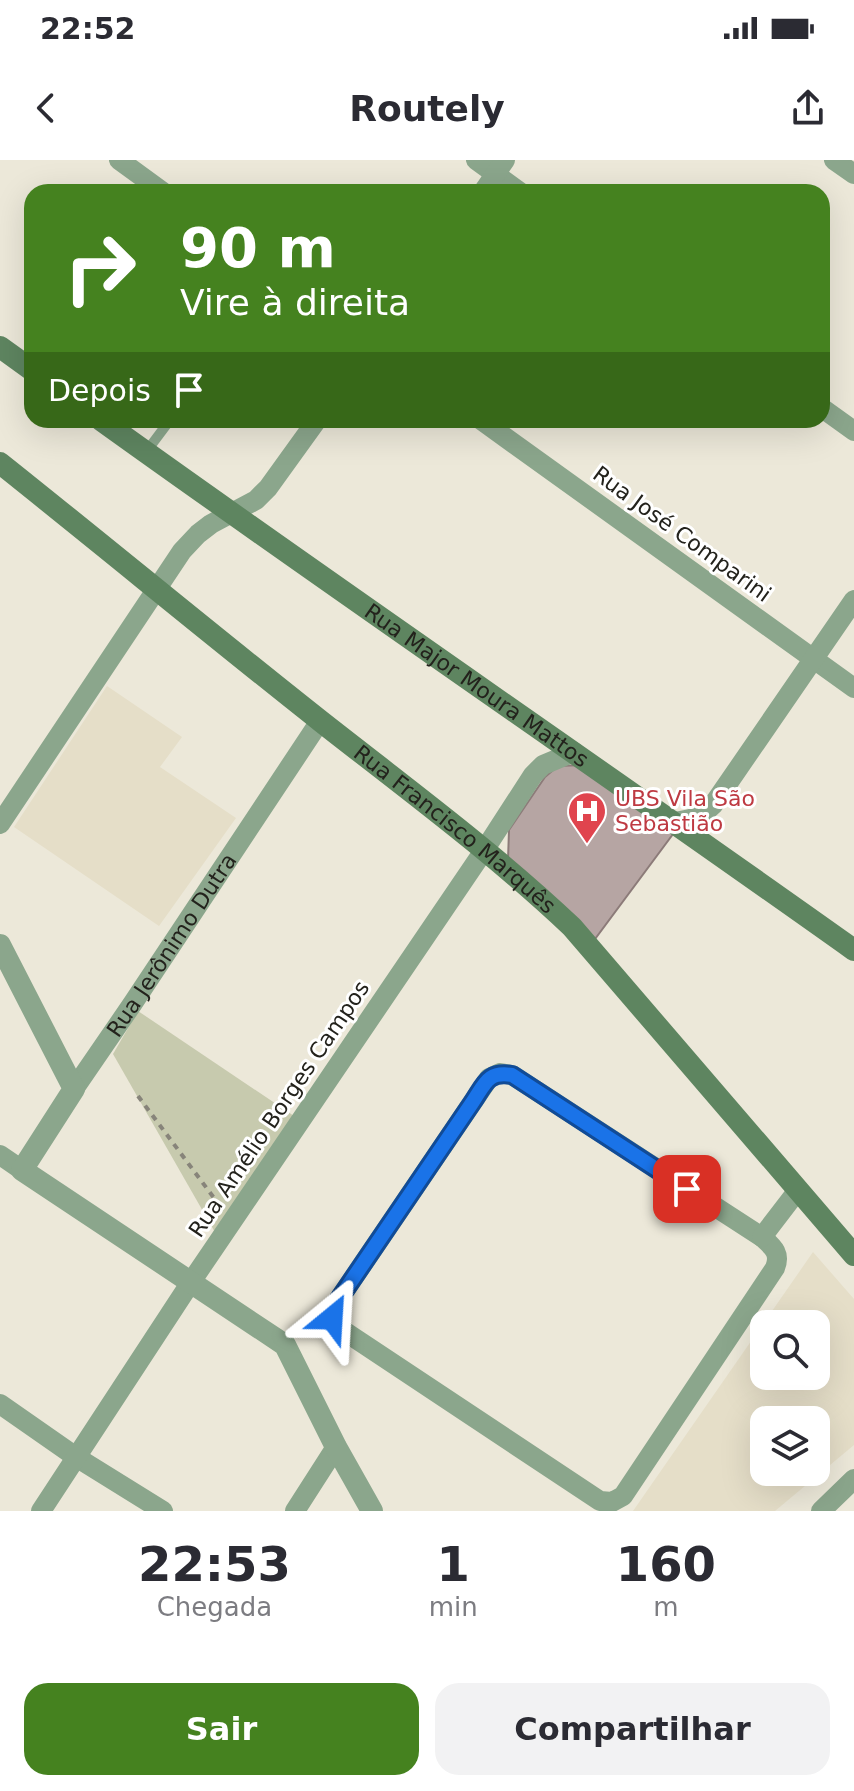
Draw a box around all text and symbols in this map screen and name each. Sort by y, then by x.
text: 22:52 [40,11,136,46]
icon: back [24,86,68,130]
icon: share [786,86,830,130]
text: Routely [349,88,505,129]
text: 90 m [180,215,336,280]
icon: right [48,216,152,320]
text: Vire à direita [180,282,410,323]
icon: arrive [167,368,211,412]
text: Depois [48,373,151,408]
street label: Rua José Comparini [588,461,776,607]
street label: Rua Major Moura Mattos [360,598,594,772]
street label: Rua Francisco Marquês [349,740,561,918]
place label: UBS Vila São Sebastião [615,786,755,836]
hospital icon: UBS Vila São Sebastião [566,790,608,845]
street label: Rua Jerônimo Dutra [101,848,241,1041]
street label: Rua Amélio Borges Campos [184,976,374,1242]
pin [653,1155,721,1223]
icon: arrive [665,1167,709,1211]
position arrow [290,1276,374,1360]
map controls [750,1310,830,1486]
button: search [750,1310,830,1390]
button: layers [750,1406,830,1486]
text: 22:53 [138,1536,291,1592]
text: 1 [437,1536,470,1592]
text: 160 [616,1536,716,1592]
text: Chegada [157,1592,272,1622]
text: min [429,1592,478,1622]
text: m [653,1592,679,1622]
button: Sair [24,1683,419,1775]
button: Compartilhar [435,1683,830,1775]

